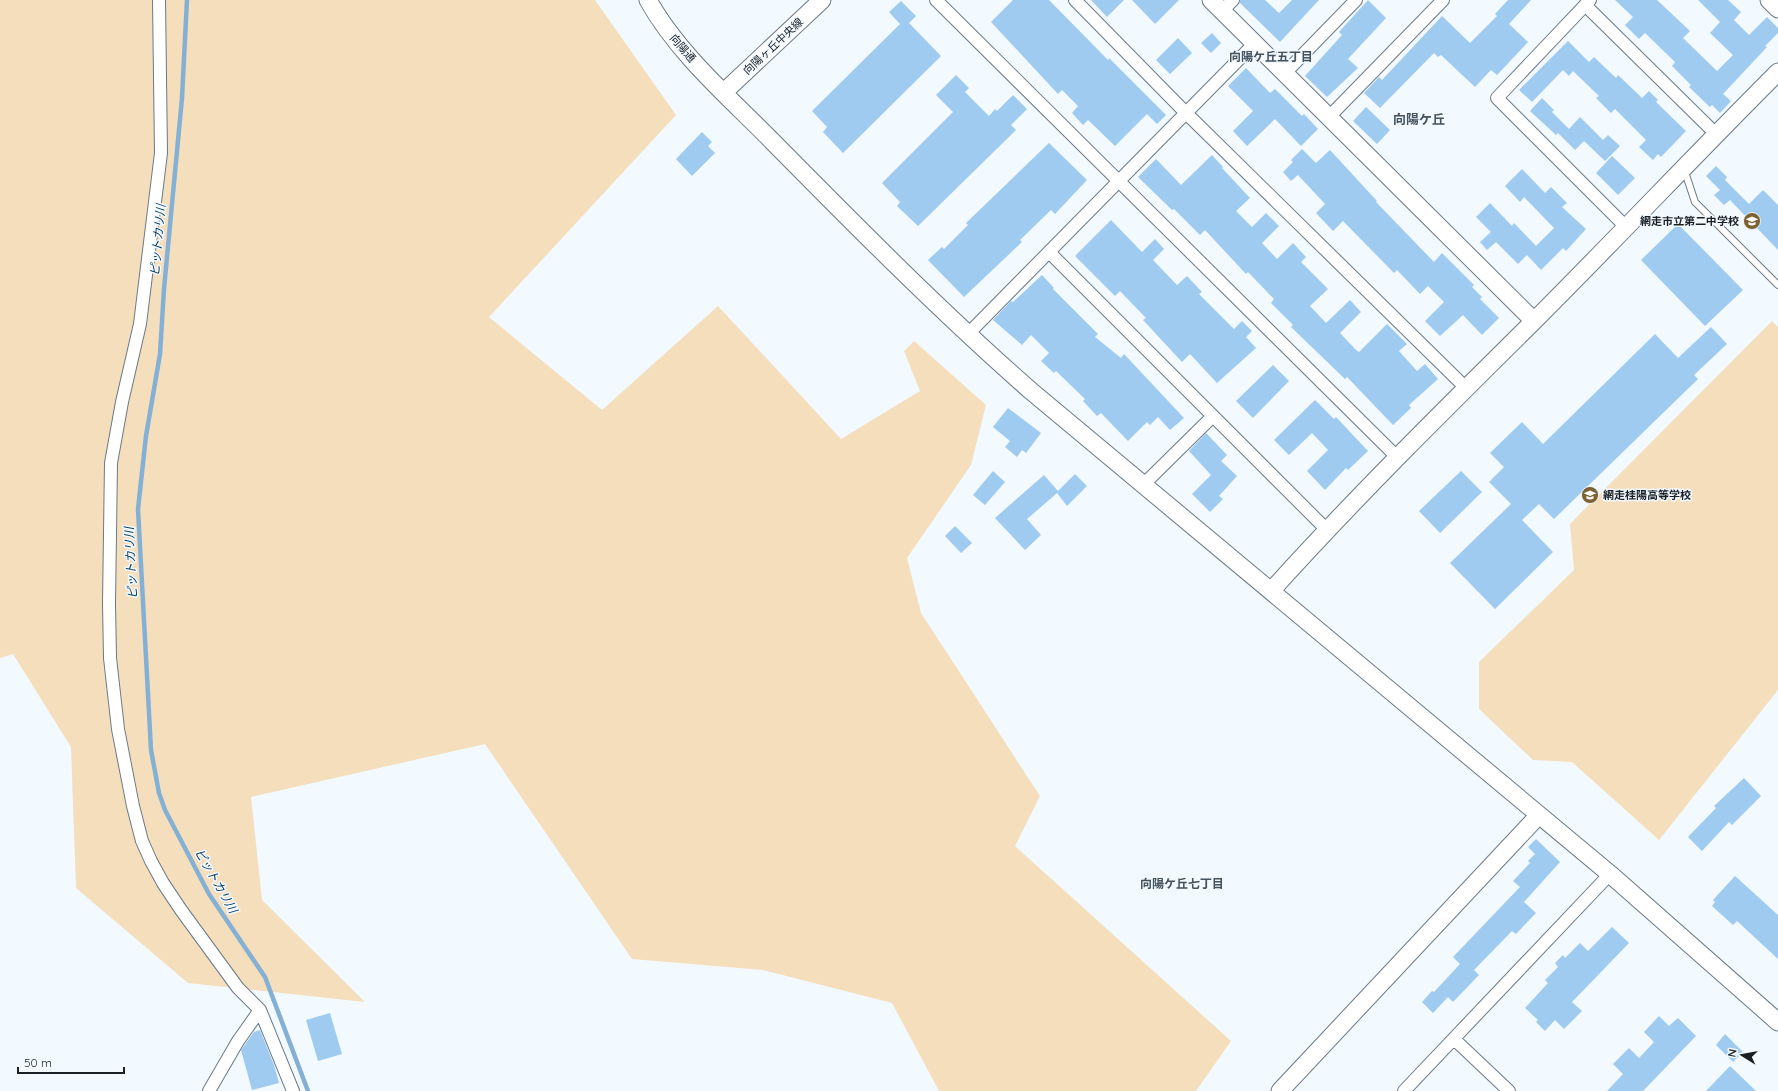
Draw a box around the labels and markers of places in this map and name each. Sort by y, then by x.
school or university icon: 網走市立第二中学校 [1742,211,1762,231]
place label: 網走市立第二中学校 [1640,214,1739,228]
school or university icon: 網走桂陽高等学校 [1580,485,1600,505]
place label: 網走桂陽高等学校 [1603,488,1691,502]

